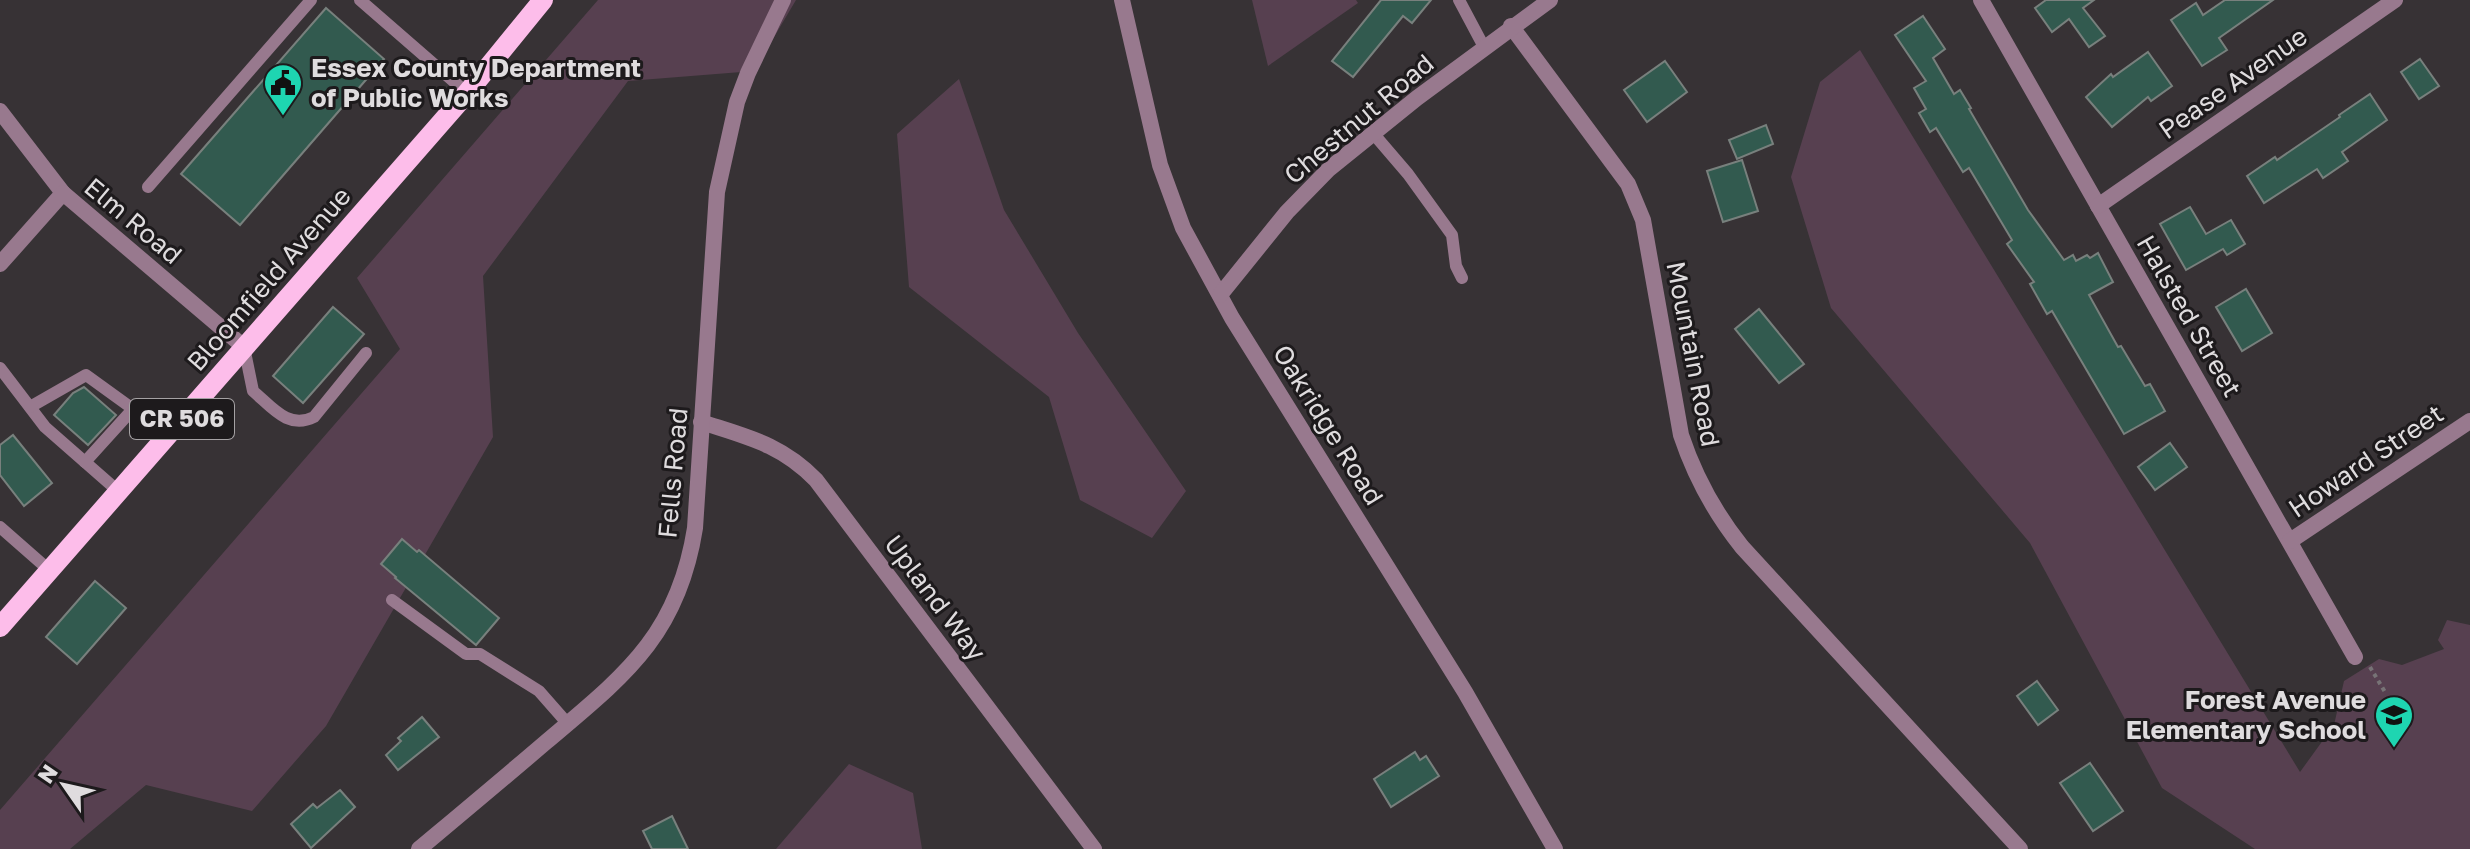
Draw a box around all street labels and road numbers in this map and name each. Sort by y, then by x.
street label: Pease Avenue [2153,20,2313,145]
street label: Chestnut Road [1278,47,1440,190]
street label: Elm Road [78,171,188,270]
street label: Bloomfield Avenue [180,180,357,377]
street label: Halsted Street [2131,229,2248,402]
street label: Mountain Road [1660,259,1727,449]
street label: Oakridge Road [1267,339,1390,511]
street label: Howard Street [2283,397,2449,524]
road number: CR 506 [130,399,234,439]
street label: Fells Road [651,406,694,540]
street label: Upland Way [878,529,993,667]

